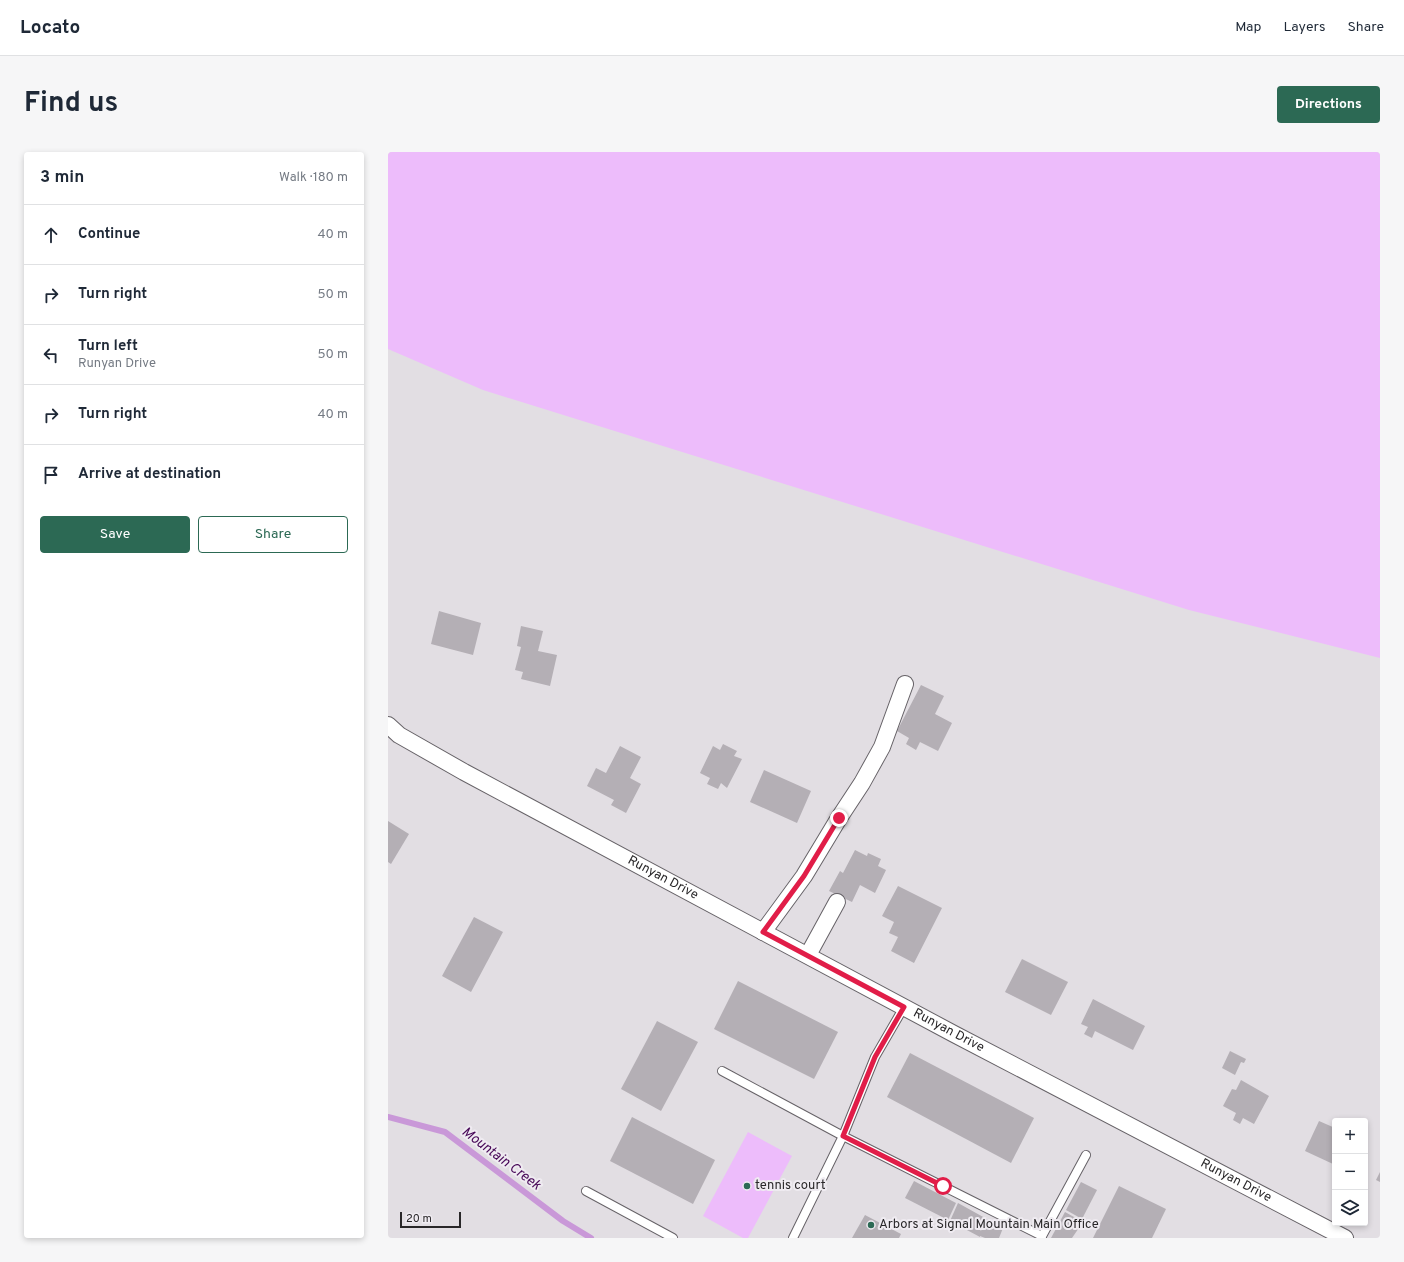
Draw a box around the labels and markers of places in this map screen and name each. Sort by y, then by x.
place label: tennis court [755,1178,826,1194]
marker: tennis court [742,1181,752,1191]
place label: Arbors at Signal Mountain Main Office [879,1217,1099,1233]
marker: Arbors at Signal Mountain Main Office [866,1220,876,1230]

